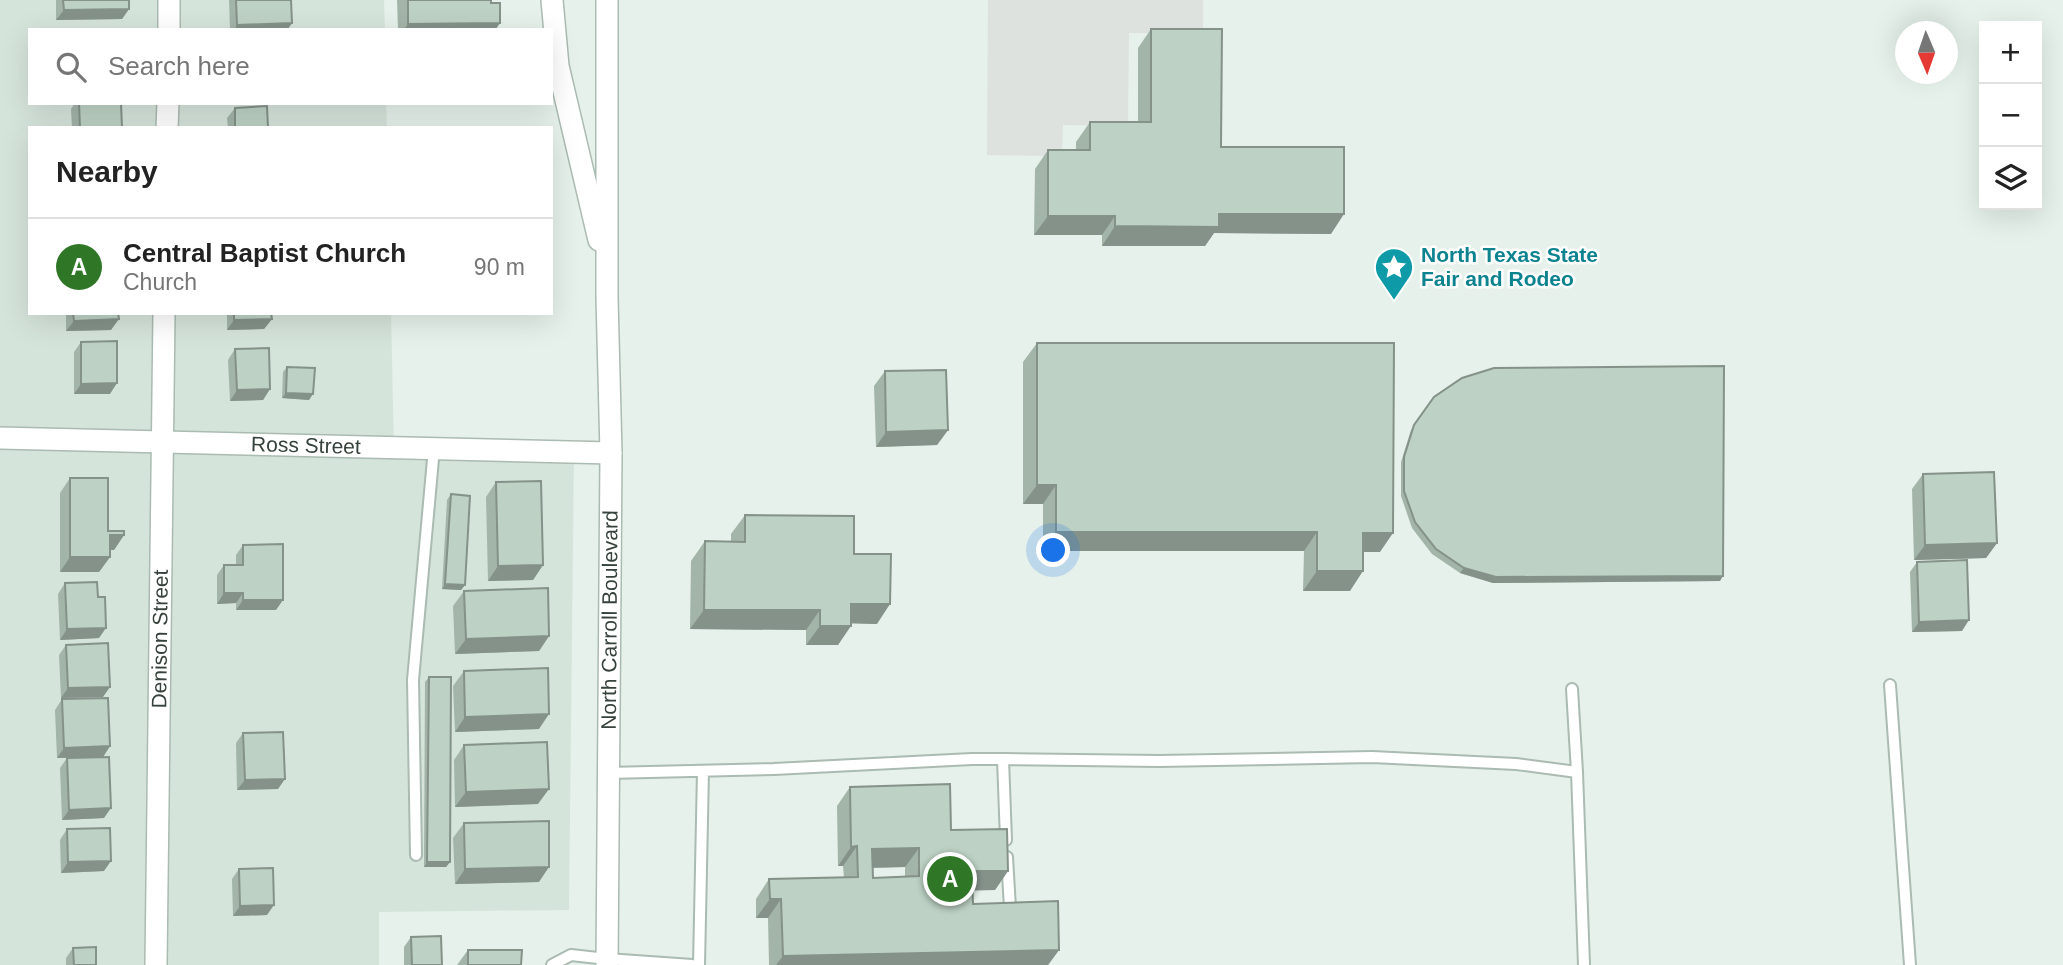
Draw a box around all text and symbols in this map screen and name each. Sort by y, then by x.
north arrow [1895,21,1958,84]
map controls [1979,21,2042,210]
button: + [1979,21,2042,84]
search box [28,28,553,105]
icon: search [52,48,90,86]
text: Search here [108,51,250,81]
button: − [1979,84,2042,147]
button: layers [1979,147,2042,210]
text: Nearby [56,155,158,188]
text: Central Baptist Church [123,238,406,268]
place label: North Texas State Fair and Rodeo [1421,243,1598,290]
place icon: North Texas State Fair and Rodeo [1373,246,1415,301]
text: A [71,254,87,280]
text: 90 m [474,254,525,280]
text: Church [123,269,197,295]
street label: Ross Street [251,432,361,458]
street label: North Carroll Boulevard [597,510,622,730]
your location [1036,533,1070,567]
street label: Denison Street [147,569,172,709]
pin: A [927,853,973,905]

